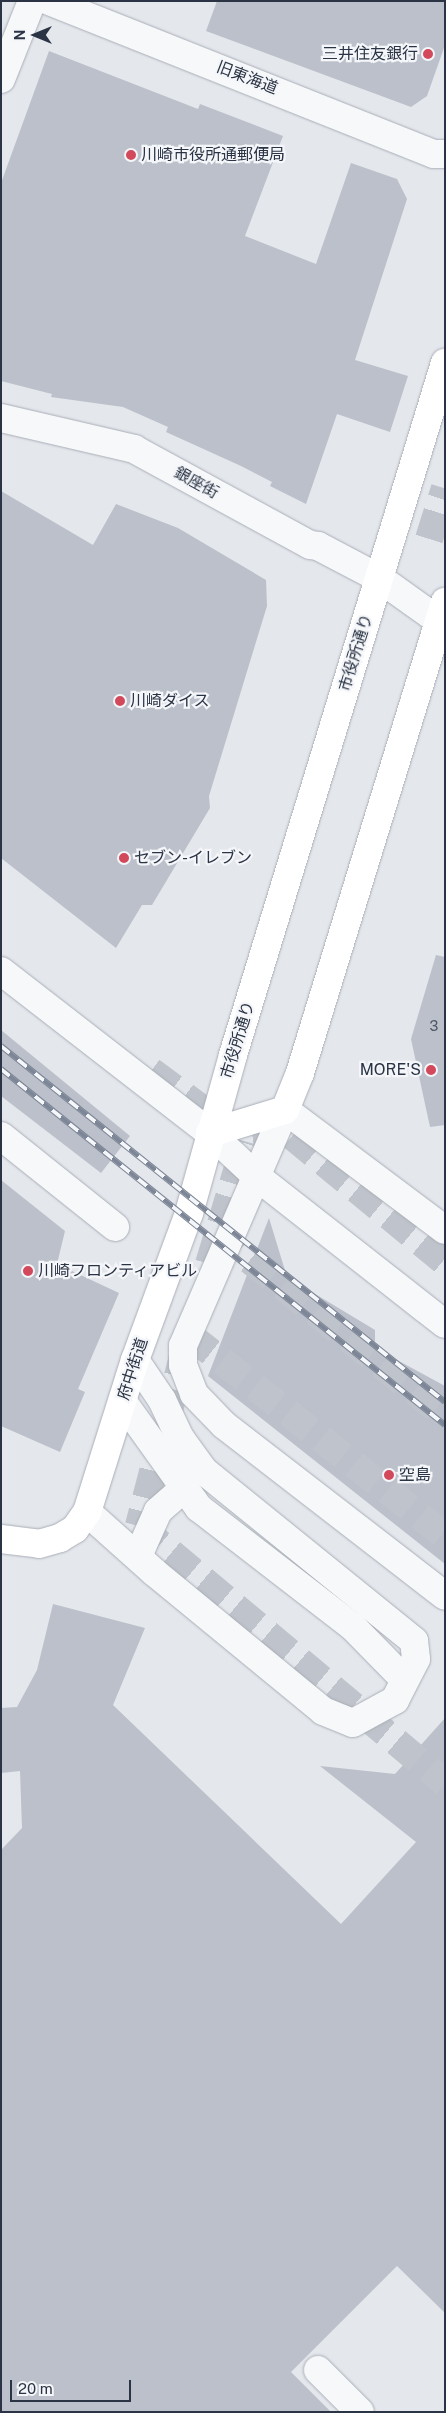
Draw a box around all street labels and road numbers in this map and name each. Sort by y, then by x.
street label: 旧東海道 [214,58,280,98]
street label: 銀座街 [170,463,222,503]
street label: 市役所通り [335,612,377,694]
street label: 市役所通り [217,999,259,1081]
street label: 府中街道 [114,1336,152,1402]

